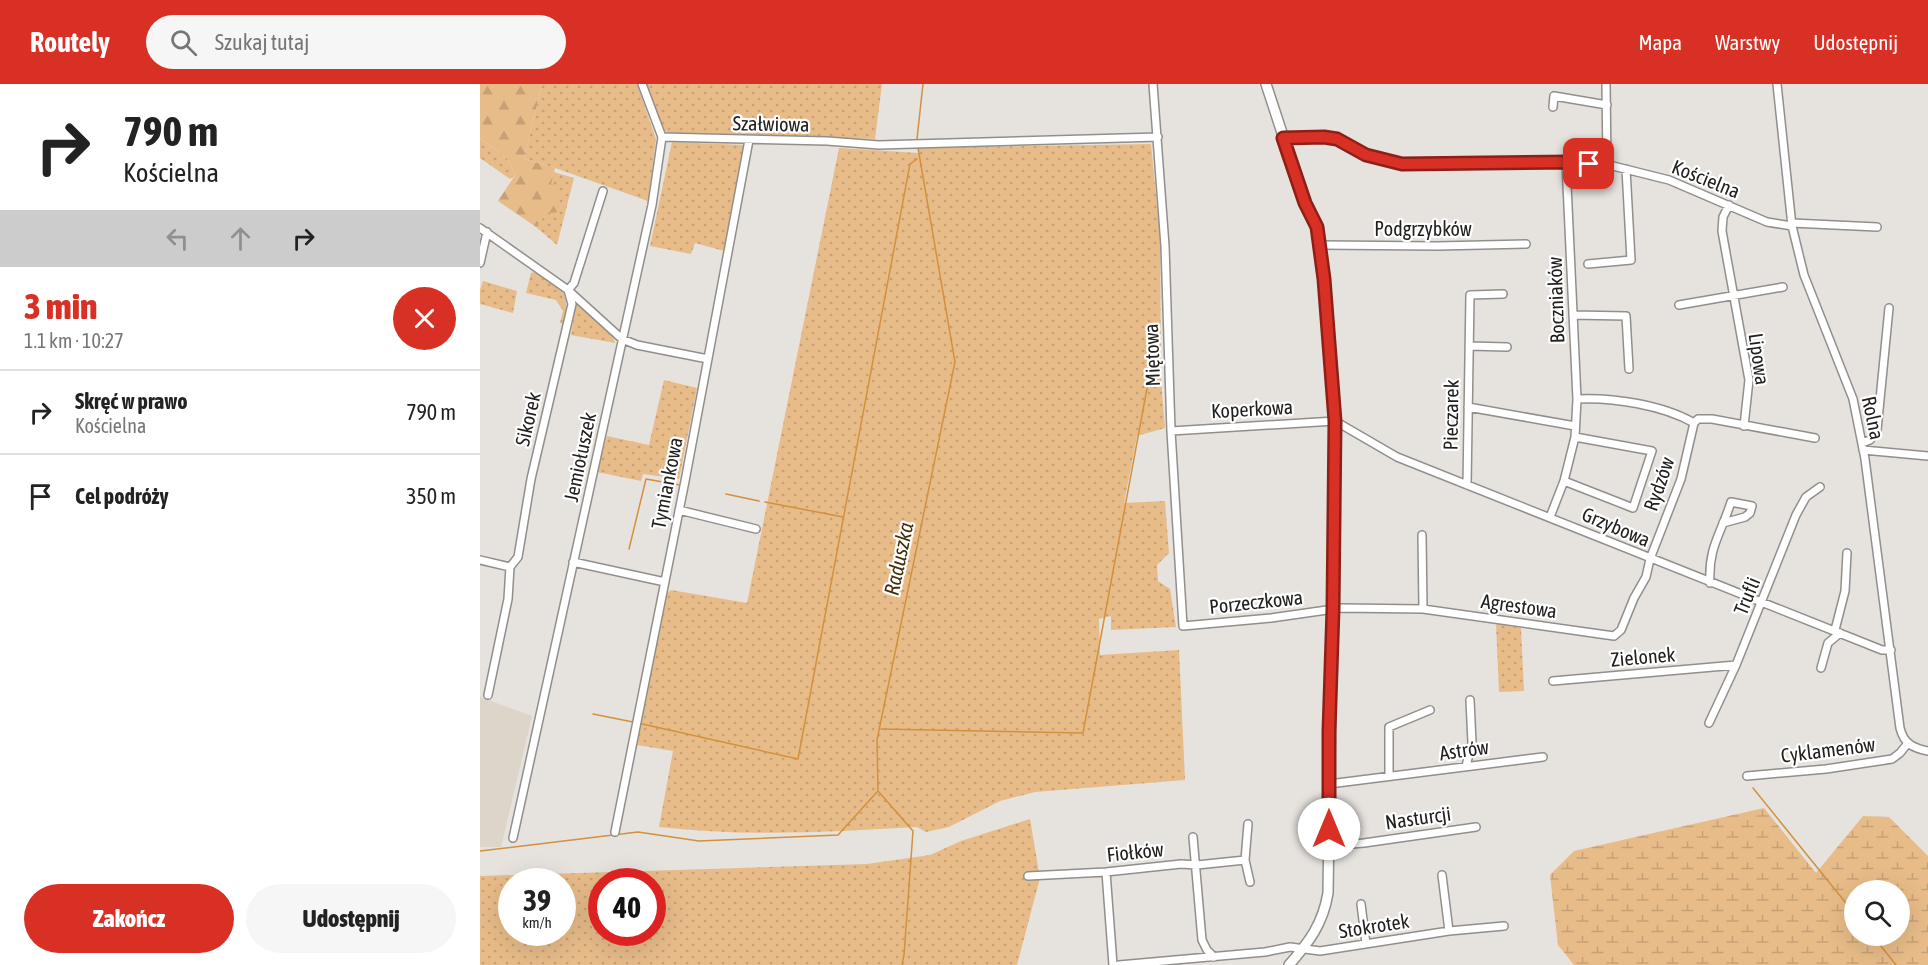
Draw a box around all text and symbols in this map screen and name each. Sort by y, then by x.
search box [146,15,566,69]
text: Routely [30,26,110,58]
icon: search [167,26,200,59]
text: Szukaj tutaj [215,29,309,55]
text: Mapa [1638,30,1682,54]
text: Warstwy [1715,30,1780,54]
text: Udostępnij [1813,30,1898,54]
text: 790 m [123,107,218,155]
icon: right [24,108,102,186]
street label: Szałwiowa [732,111,810,136]
pin [1563,138,1614,189]
icon: arrive [1572,147,1605,180]
street label: Kościelna [1669,155,1744,203]
text: Kościelna [123,157,219,188]
street label: Podgrzybków [1374,217,1472,240]
icon: left [161,222,194,255]
icon: ahead [224,222,257,255]
icon: right [287,222,320,255]
street label: Boczniaków [1542,256,1569,344]
text: 3 min [24,285,98,327]
button: close [393,287,456,350]
street label: Miętowa [1139,323,1164,387]
text: 1.1 km · 10:27 [24,329,124,352]
street label: Lipowa [1744,332,1775,386]
street label: Pieczarek [1438,379,1463,451]
text: Skręć w prawo [75,388,188,414]
street label: Sikorek [510,390,545,448]
street label: Rolna [1858,394,1889,442]
street label: Koperkowa [1210,395,1293,422]
icon: right [24,396,57,429]
text: 790 m [406,399,456,425]
street label: Jemiołuszek [559,410,600,504]
text: Kościelna [75,414,146,437]
street label: Tymiankowa [646,435,687,531]
street label: Rydzów [1639,454,1678,514]
icon: arrive [24,480,57,513]
text: Cel podróży [75,483,169,509]
text: 350 m [406,483,456,509]
street label: Grzybowa [1579,502,1654,551]
water label: Raduszka [879,520,917,597]
street label: Trufli [1729,574,1764,618]
street label: Porzeczkowa [1208,585,1304,618]
street label: Agrestowa [1480,589,1558,622]
street label: Zielonek [1610,642,1676,671]
street label: Cyklamenów [1779,732,1877,767]
street label: Astrów [1438,735,1490,764]
position arrow [1297,797,1361,861]
street label: Nasturcji [1384,802,1452,833]
street label: Fiołków [1105,837,1165,866]
speed limit sign: 40 [588,868,666,946]
map controls [1844,880,1910,946]
button: search [1844,880,1910,946]
text: 39 [523,883,551,917]
button: Zakończ [24,884,234,953]
button: Udostępnij [246,884,456,953]
street label: Stokrotek [1337,909,1411,942]
text: km/h [522,914,552,931]

